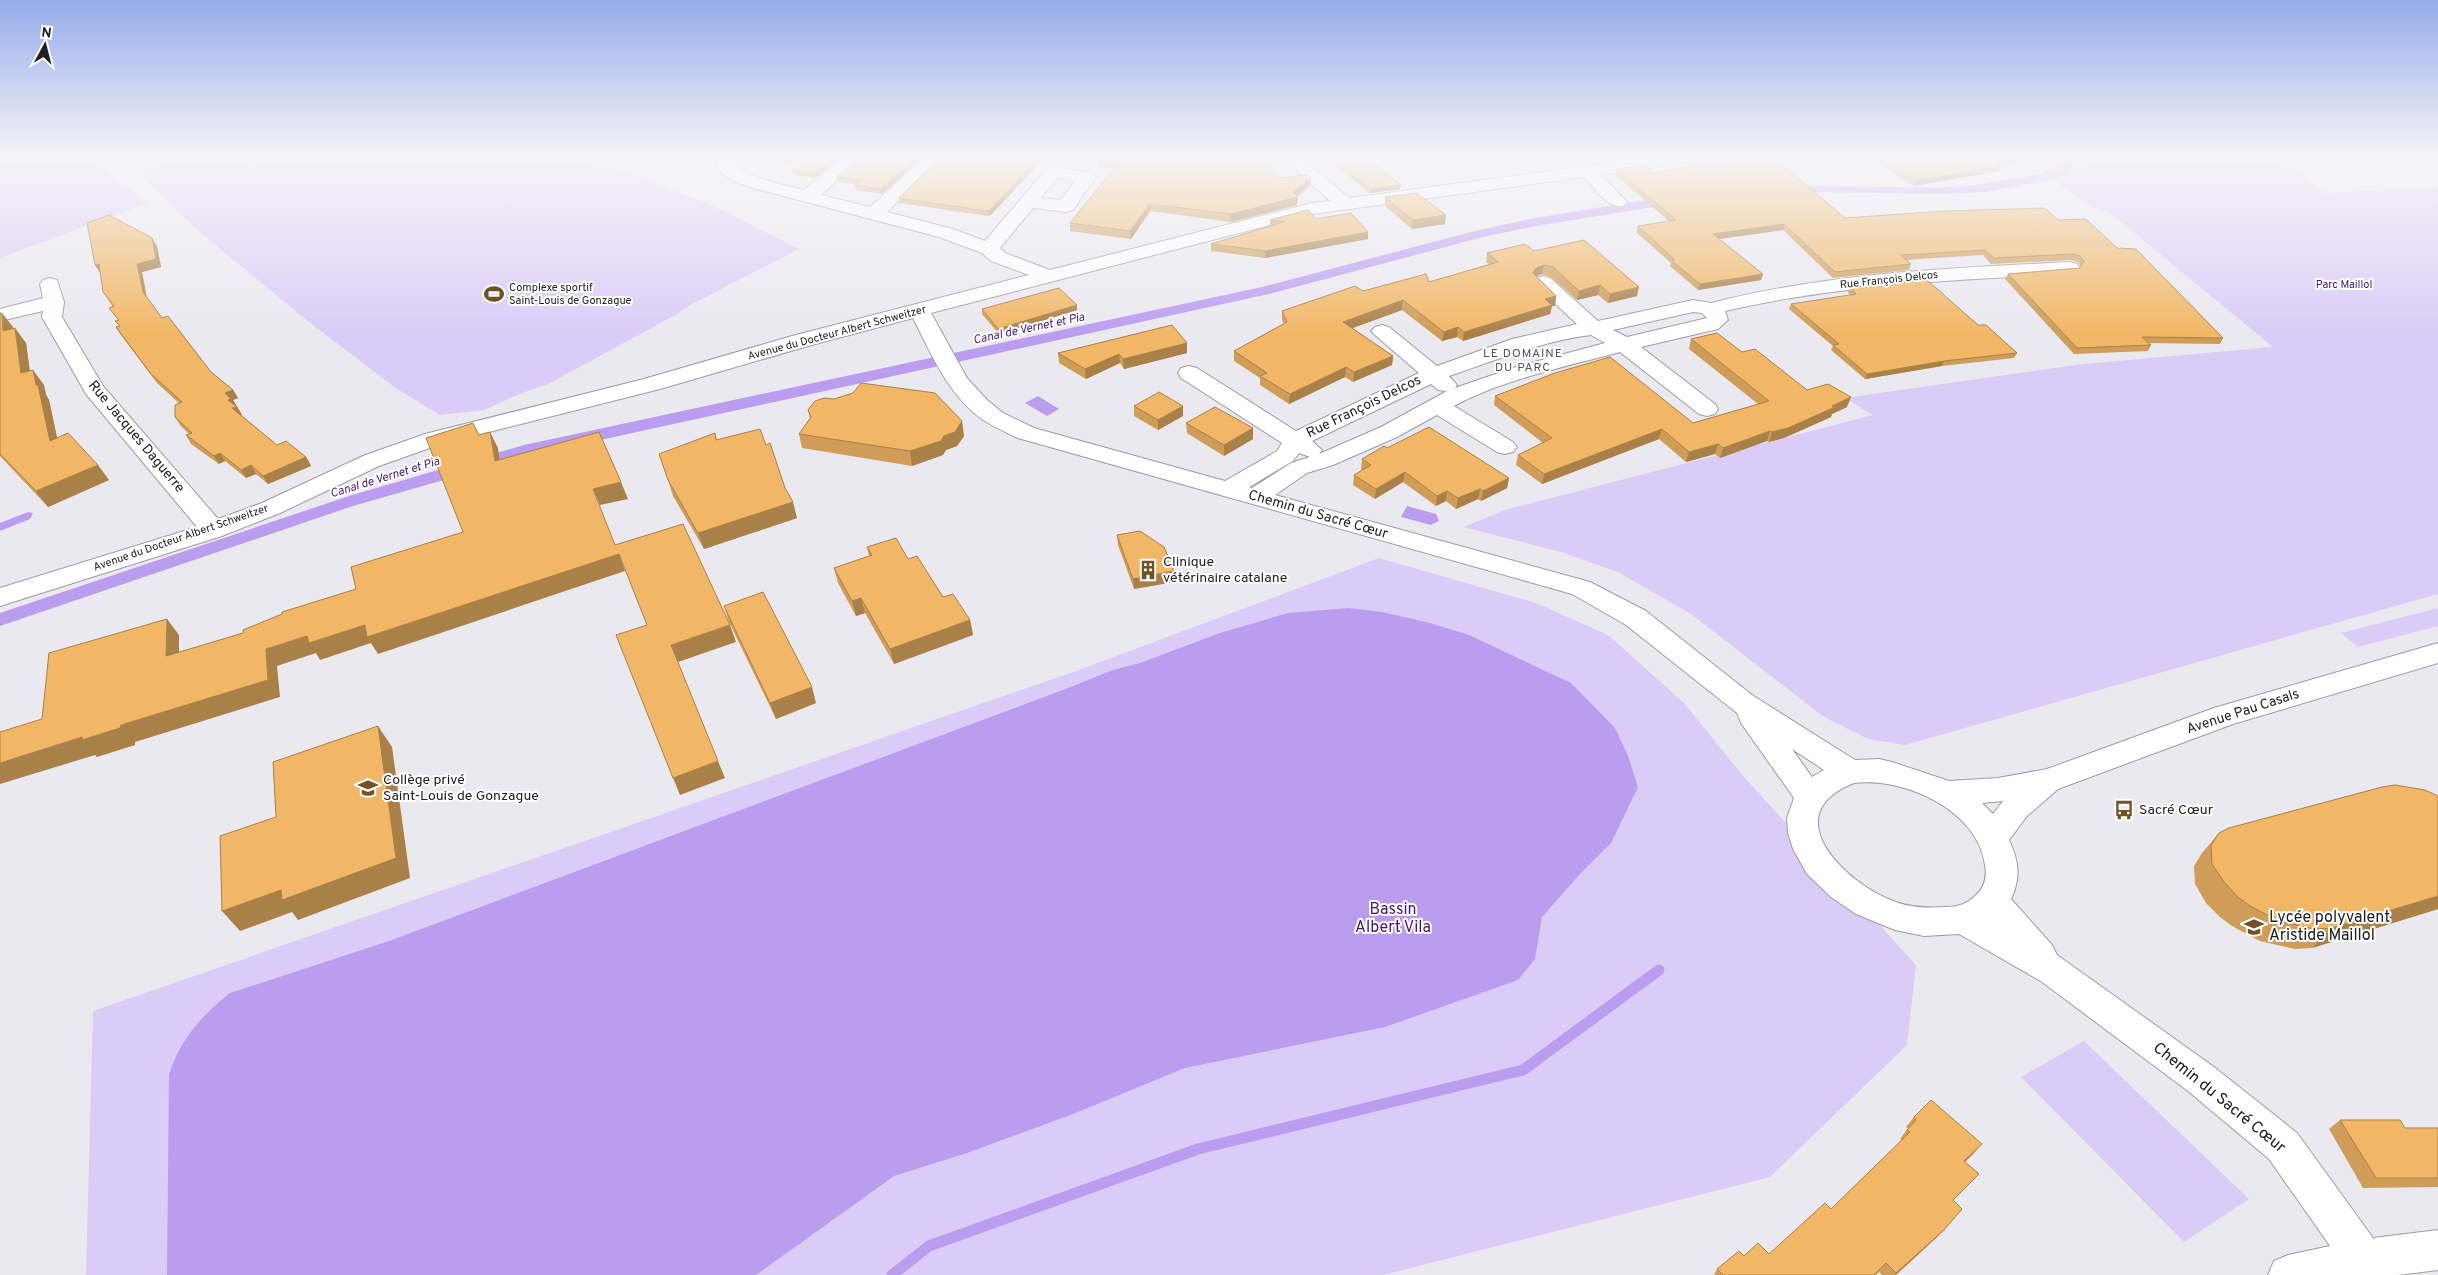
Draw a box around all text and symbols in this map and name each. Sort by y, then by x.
north arrow [20,20,70,70]
text: N [40,25,52,43]
street label: Rue François Delcos [1839,268,1939,292]
park label: Parc Maillol [2316,278,2372,292]
place label: Complexe sportif Saint-Louis de Gonzague [509,281,632,308]
sports icon: Complexe sportif Saint-Louis de Gonzague [483,283,505,305]
street label: Avenue du Docteur Albert Schweitzer [746,302,928,364]
water label: Canal de Vernet et Pia [972,309,1087,349]
district label: LE DOMAINE DU PARC [1483,346,1563,376]
street label: Rue François Delcos [1304,372,1424,442]
street label: Rue Jacques Daguerre [84,377,188,497]
water label: Canal de Vernet et Pia [328,454,442,502]
street label: Chemin du Sacré Cœur [1246,487,1390,543]
street label: Avenue du Docteur Albert Schweitzer [92,501,271,575]
place label: Clinique vétérinaire catalane [1163,554,1287,587]
building icon: Clinique vétérinaire catalane [1137,559,1159,581]
street label: Avenue Pau Casals [2184,686,2302,738]
place label: Collège privé Saint-Louis de Gonzague [383,772,539,805]
school or university icon: Collège privé Saint-Louis de Gonzague [357,777,379,799]
bus stop icon: Sacré Cœur [2113,799,2135,821]
place label: Sacré Cœur [2139,802,2214,819]
park label: Bassin Albert Vila [1355,900,1431,938]
place label: Lycée polyvalent Aristide Maillol [2269,908,2390,946]
school or university icon: Lycée polyvalent Aristide Maillol [2243,916,2265,938]
street label: Chemin du Sacré Cœur [2149,1038,2289,1158]

